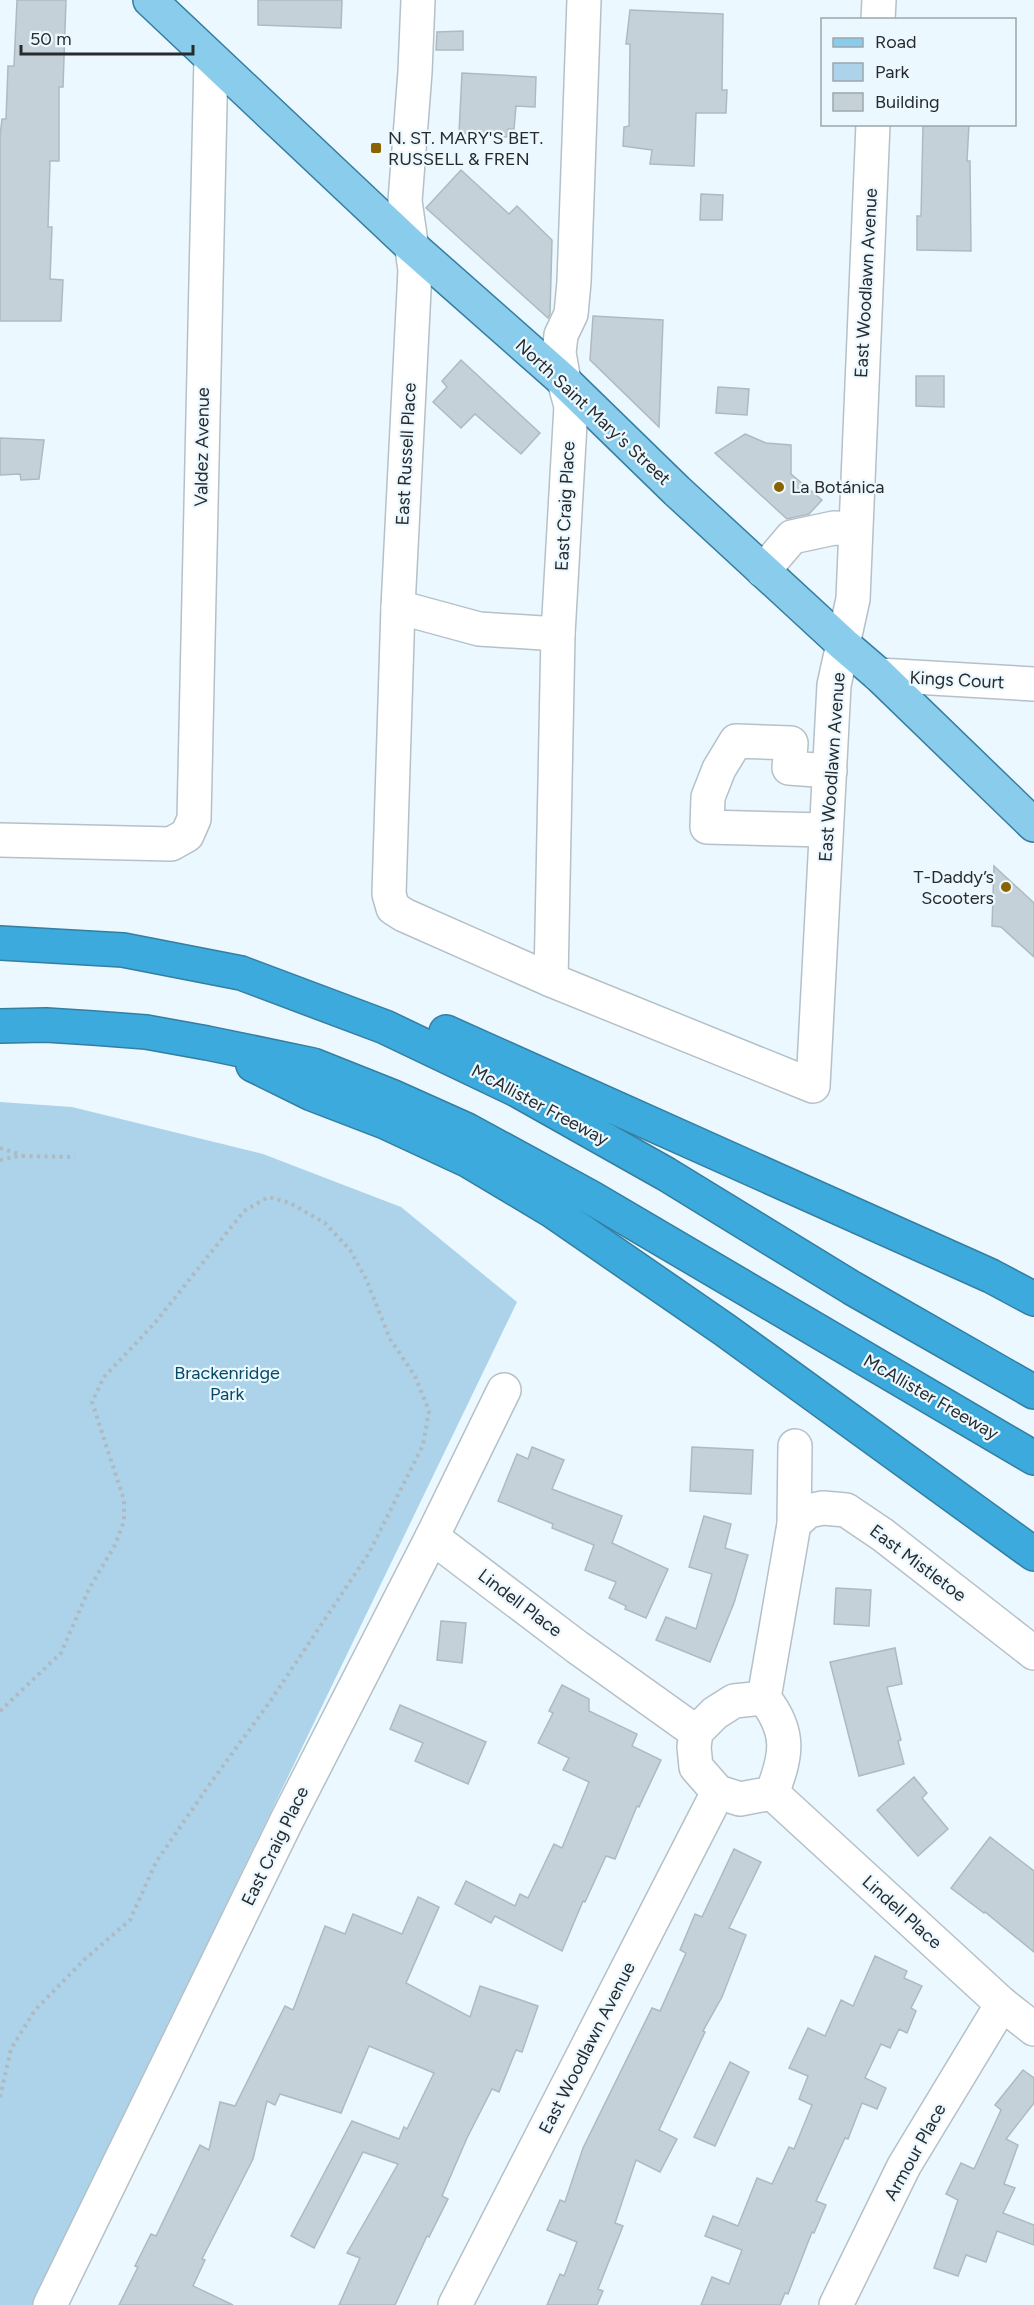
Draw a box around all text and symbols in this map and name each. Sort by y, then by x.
scale bar [21,18,194,56]
legend [821,18,1016,126]
text: 50 m [30,28,72,50]
text: Road [875,31,916,53]
text: Park [875,61,910,83]
text: Building [875,91,940,113]
place label: N. ST. MARY'S BET. RUSSELL & FREN [388,127,543,170]
marker: N. ST. MARY'S BET. RUSSELL & FREN [369,141,383,155]
street label: East Woodlawn Avenue [850,187,882,378]
street label: North Saint Mary's Street [511,334,675,490]
street label: East Russell Place [391,382,421,526]
street label: Valdez Avenue [190,387,214,507]
street label: East Craig Place [551,440,579,572]
place label: La Botánica [791,476,884,498]
marker: La Botánica [772,480,786,494]
street label: Kings Court [909,667,1005,693]
street label: East Woodlawn Avenue [814,671,850,863]
place label: T-Daddy’s Scooters [914,866,994,909]
marker: T-Daddy’s Scooters [999,880,1013,894]
street label: McAllister Freeway [468,1060,613,1151]
street label: McAllister Freeway [860,1349,1003,1445]
park label: Brackenridge Park [174,1362,280,1405]
street label: East Mistletoe [866,1520,971,1606]
street label: Lindell Place [474,1564,566,1642]
street label: East Craig Place [237,1783,313,1909]
street label: Lindell Place [858,1871,946,1954]
street label: East Woodlawn Avenue [534,1958,640,2138]
street label: Armour Place [879,2099,951,2204]

